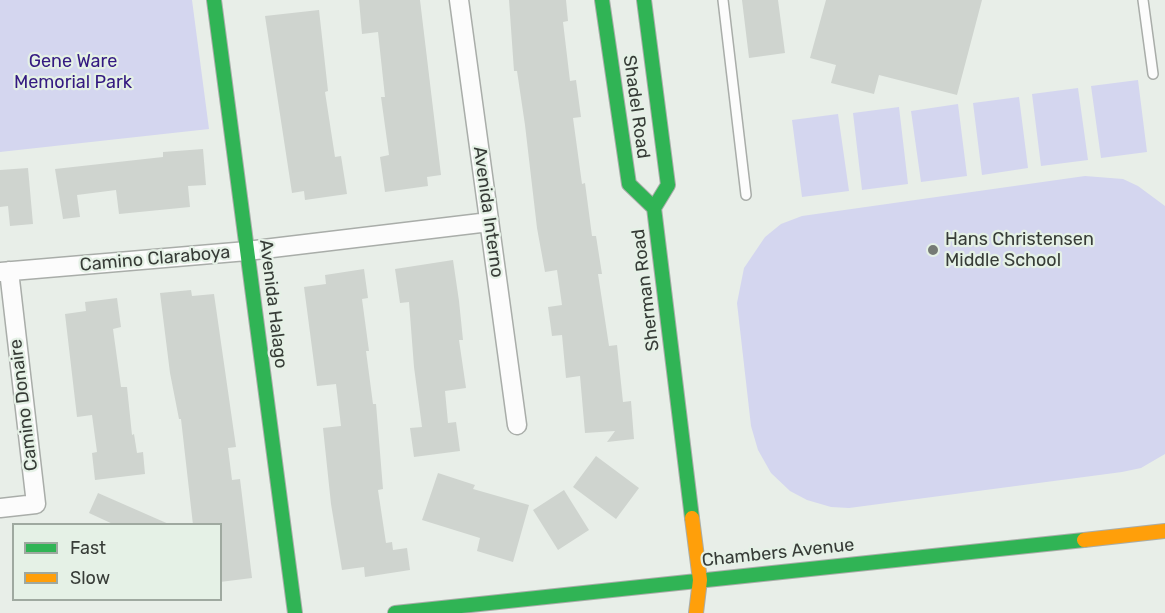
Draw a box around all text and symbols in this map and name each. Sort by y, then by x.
park label: Gene Ware Memorial Park [14,51,132,94]
street label: Shadel Road [618,54,654,160]
street label: Avenida Interno [468,145,508,279]
street label: Sherman Road [628,228,664,352]
place label: Hans Christensen Middle School [945,229,1094,272]
street label: Avenida Halago [254,238,292,370]
street label: Camino Claraboya [79,242,231,276]
marker: Hans Christensen Middle School [926,243,940,257]
street label: Camino Donaire [5,338,43,472]
legend [12,523,222,601]
street label: Chambers Avenue [701,534,855,572]
text: Fast [70,537,106,559]
text: Slow [70,567,110,589]

